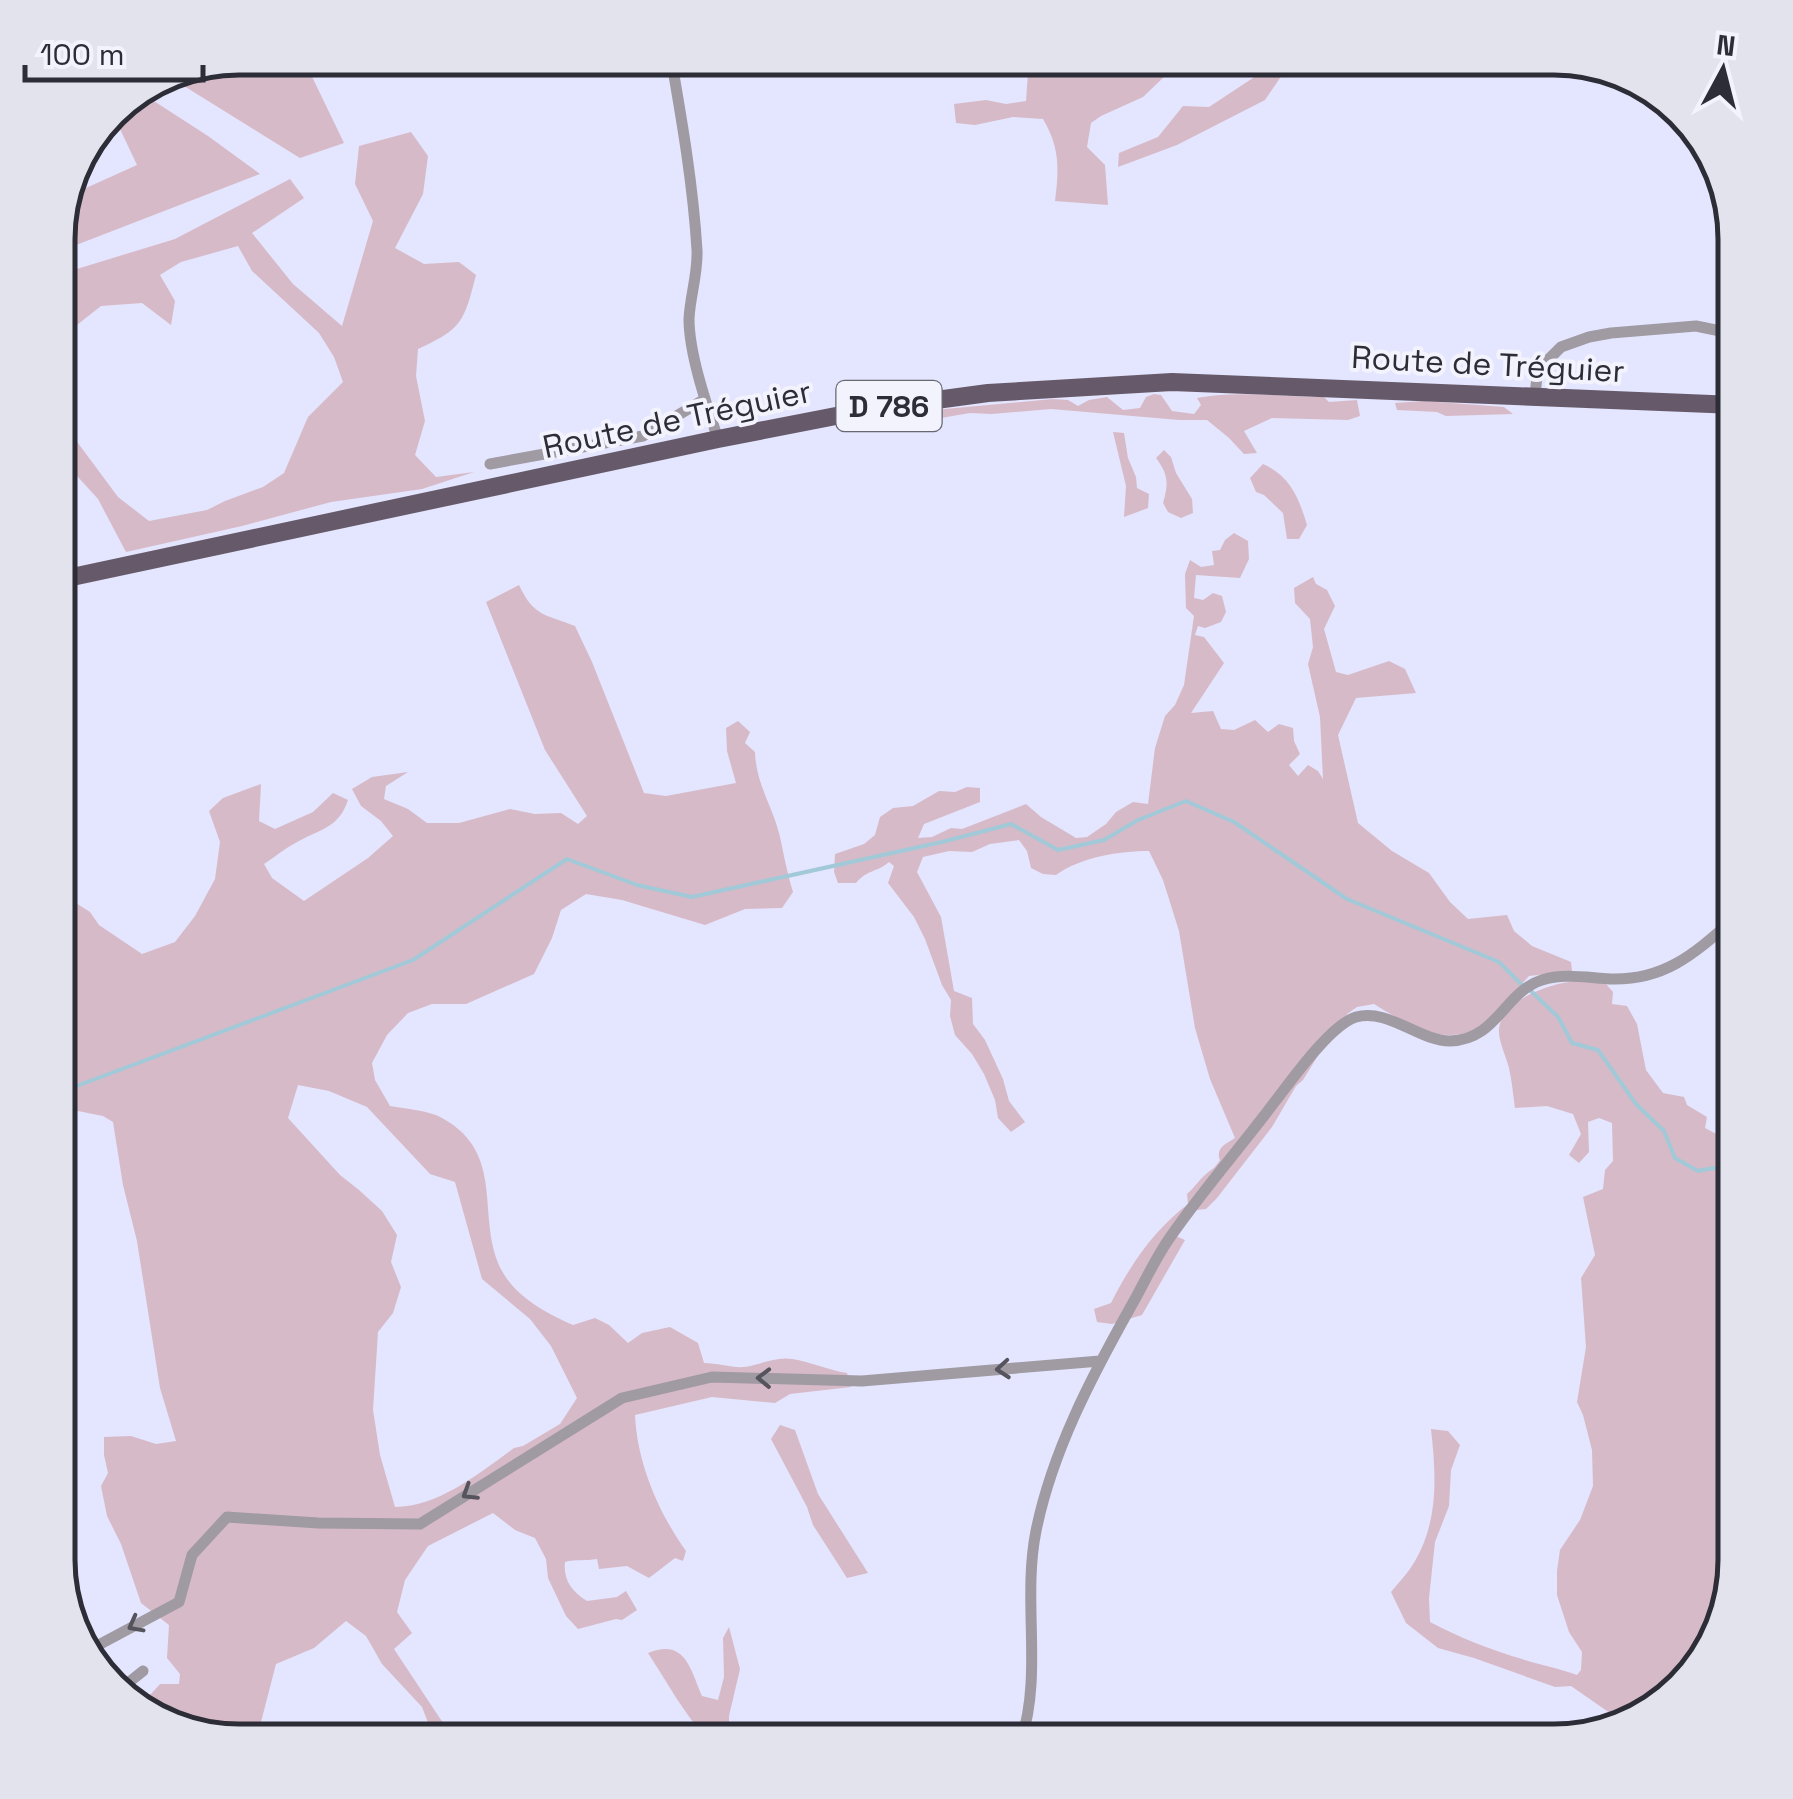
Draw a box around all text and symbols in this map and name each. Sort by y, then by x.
scale bar [25,20,202,82]
north arrow [1673,20,1773,120]
text: N [1715,26,1738,64]
text: 100 m [40,35,125,74]
street label: Route de Tréguier [1350,337,1626,391]
street label: Route de Tréguier [539,371,815,467]
road number: D 786 [836,381,942,431]
one-way arrow [995,1358,1011,1380]
one-way arrow [756,1368,772,1389]
one-way arrow [462,1481,480,1500]
one-way arrow [128,1613,146,1633]

